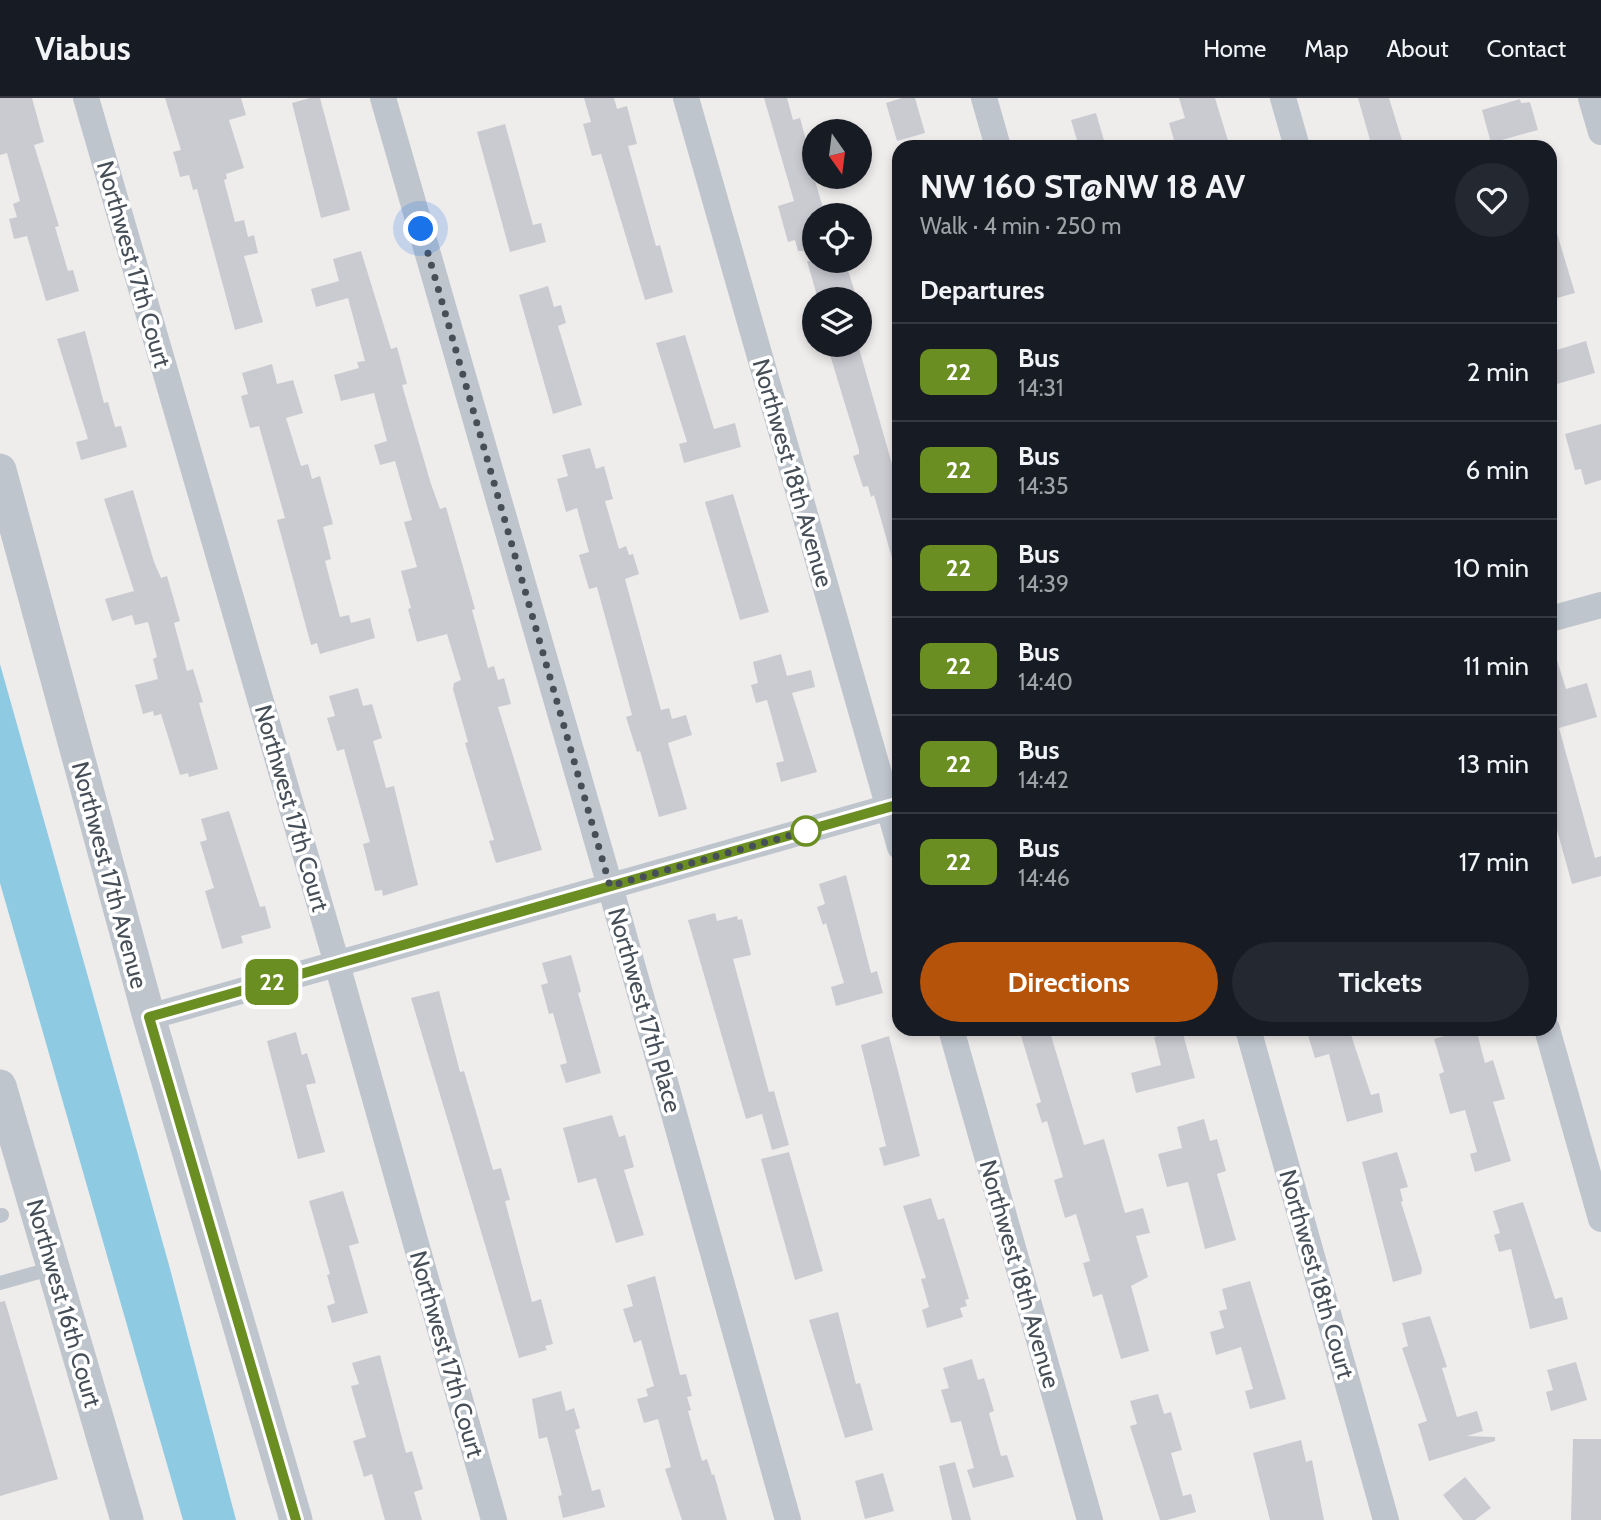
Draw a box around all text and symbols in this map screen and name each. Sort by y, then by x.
text: Viabus [35,28,131,68]
text: Home [1203,34,1266,63]
text: Map [1304,34,1349,63]
text: About [1387,34,1449,63]
text: Contact [1487,34,1566,63]
north arrow [802,119,872,189]
map controls [802,119,872,357]
street label: Northwest 17th Court [91,157,177,371]
button: heart [1455,163,1529,237]
text: NW 160 ST@NW 18 AV [920,166,1245,206]
button: locate [802,203,872,273]
your location [403,211,438,246]
text: Walk · 4 min · 250 m [920,212,1122,240]
text: Departures [920,274,1044,306]
button: layers [802,287,872,357]
text: Bus [1018,342,1059,374]
street label: Northwest 18th Avenue [747,355,839,591]
text: 2 min [1467,356,1529,388]
text: 22 [946,357,971,386]
text: 14:31 [1018,374,1064,402]
text: Bus [1018,440,1059,472]
text: 6 min [1466,454,1529,486]
text: 22 [946,455,971,484]
text: 14:35 [1018,472,1068,500]
text: Bus [1018,538,1059,570]
text: 10 min [1454,552,1529,584]
text: 22 [946,553,971,582]
text: 14:39 [1018,570,1069,598]
text: Bus [1018,636,1059,668]
text: 11 min [1463,650,1529,682]
text: 22 [946,651,971,680]
text: 14:40 [1018,668,1073,696]
street label: Northwest 17th Court [249,701,335,915]
text: Bus [1018,734,1059,766]
text: 13 min [1458,748,1529,780]
text: 22 [946,749,971,778]
street label: Northwest 17th Avenue [66,758,154,992]
text: 14:42 [1018,766,1069,794]
unlabelled marker [791,816,821,846]
text: Bus [1018,832,1059,864]
text: 17 min [1459,846,1529,878]
text: 22 [946,847,971,876]
text: 14:46 [1018,864,1070,892]
street label: Northwest 17th Place [602,904,688,1116]
button: Directions [920,942,1218,1022]
button: Tickets [1232,942,1529,1022]
line badge: 22 [240,959,304,1005]
text: 22 [259,967,285,996]
street label: Northwest 18th Avenue [974,1156,1066,1392]
street label: Northwest 18th Court [1273,1166,1361,1382]
street label: Northwest 16th Court [20,1196,108,1410]
street label: Northwest 17th Court [404,1247,490,1461]

